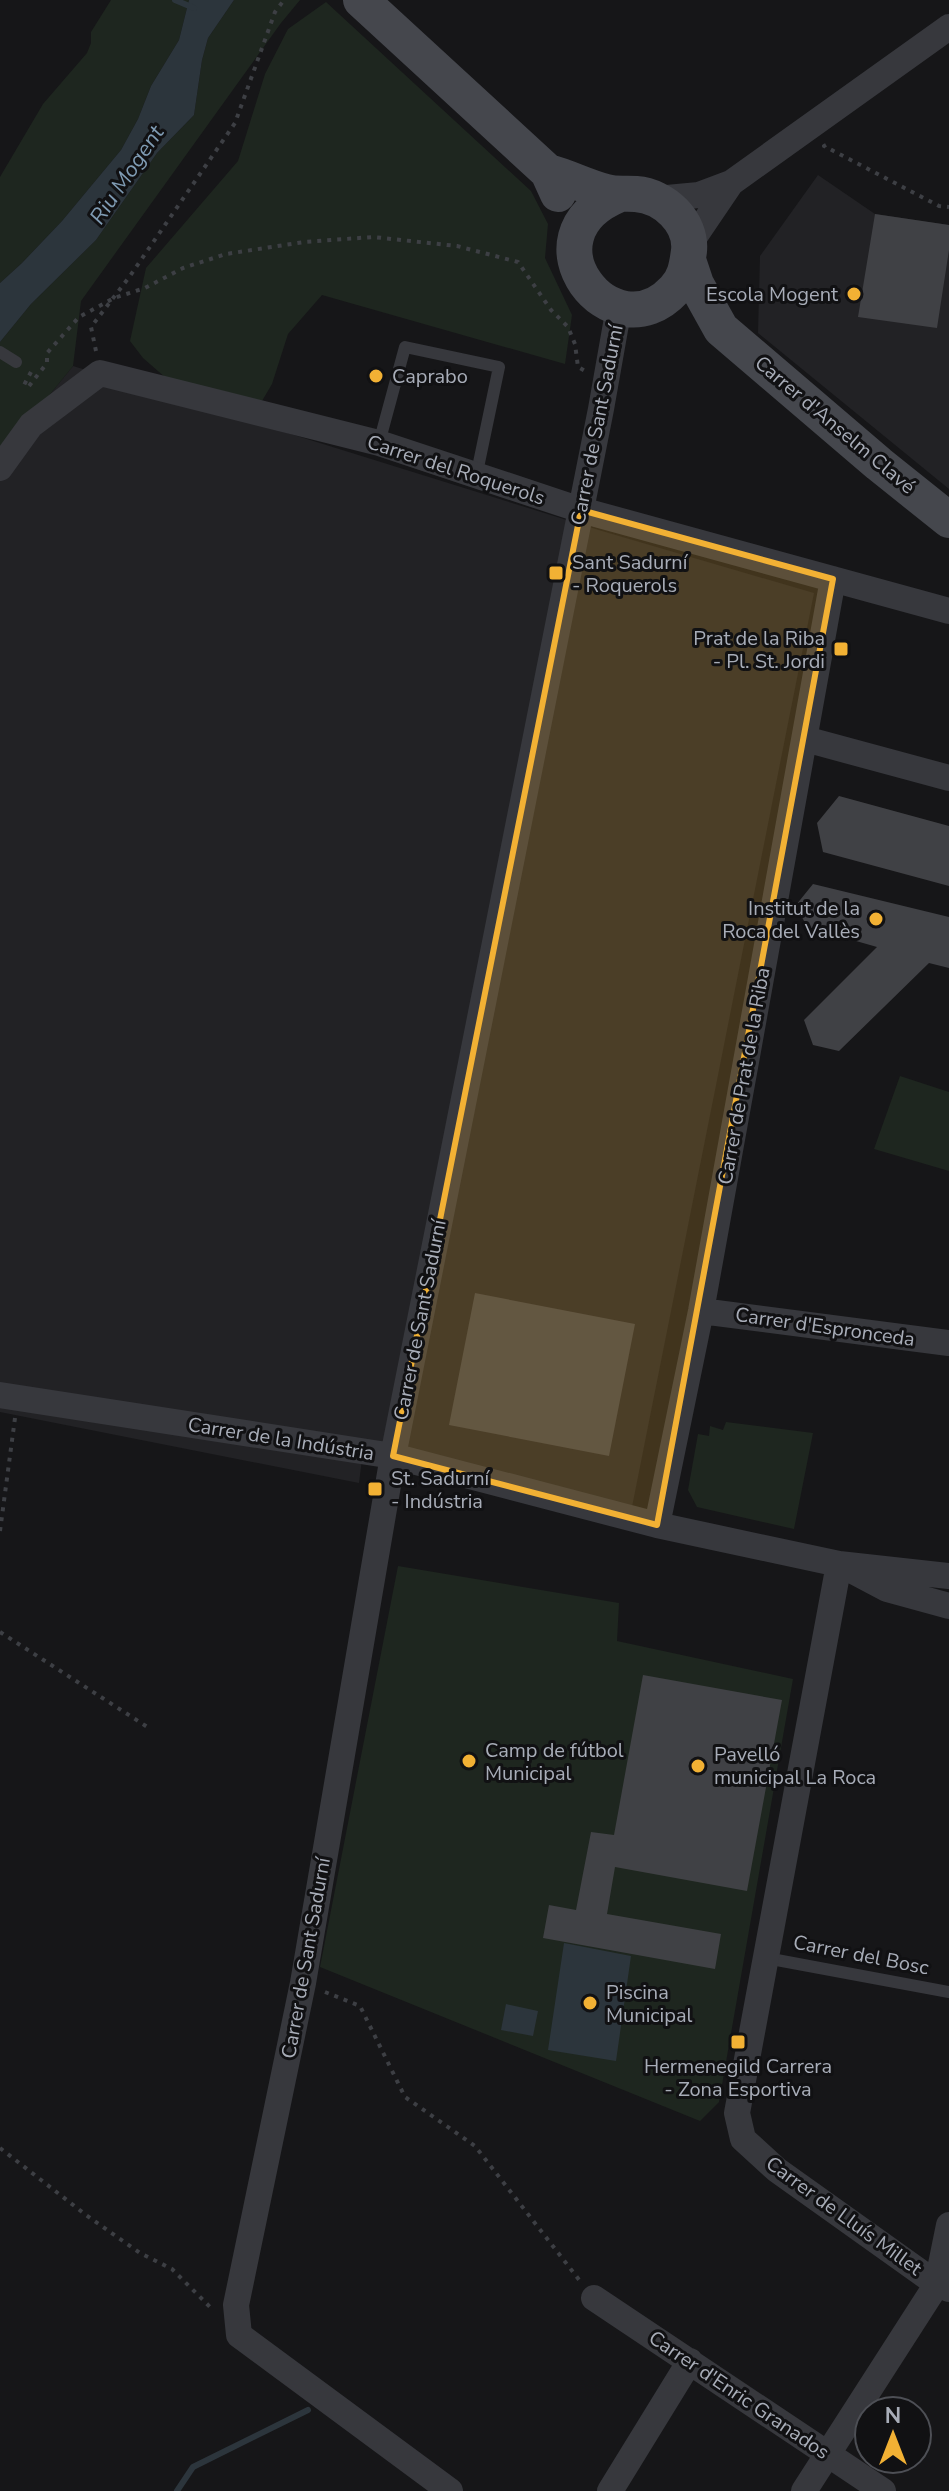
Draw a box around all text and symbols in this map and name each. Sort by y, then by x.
water label: Riu Mogent [83,118,172,231]
place label: Escola Mogent [706,281,839,308]
marker: Escola Mogent [845,285,863,303]
street label: Carrer de Sant Sadurní [564,321,630,528]
street label: Carrer d'Anselm Clavé [749,350,921,500]
place label: Caprabo [392,363,468,390]
marker: Caprabo [367,367,385,385]
street label: Carrer del Roquerols [364,428,548,512]
place label: Sant Sadurní - Roquerols [572,549,689,599]
marker: Sant Sadurní - Roquerols [547,564,565,582]
place label: Prat de la Riba - Pl. St. Jordi [693,625,825,675]
marker: Prat de la Riba - Pl. St. Jordi [832,640,850,658]
place label: Institut de la Roca del Vallès [722,895,860,945]
marker: Institut de la Roca del Vallès [867,910,885,928]
street label: Carrer de Prat de la Riba [712,965,776,1187]
street label: Carrer de Sant Sadurní [387,1216,453,1423]
street label: Carrer d'Espronceda [733,1301,917,1353]
street label: Carrer de la Indústria [186,1411,376,1467]
place label: St. Sadurní - Indústria [391,1465,491,1515]
marker: St. Sadurní - Indústria [366,1480,384,1498]
place label: Camp de fútbol Municipal [485,1737,624,1787]
place label: Pavelló municipal La Roca [714,1741,876,1791]
marker: Camp de fútbol Municipal [460,1752,478,1770]
marker: Pavelló municipal La Roca [689,1757,707,1775]
street label: Carrer de Sant Sadurní [275,1854,337,2061]
street label: Carrer del Bosc [791,1929,931,1981]
place label: Piscina Municipal [606,1979,692,2029]
marker: Piscina Municipal [581,1994,599,2012]
marker: Hermenegild Carrera - Zona Esportiva [729,2033,747,2051]
place label: Hermenegild Carrera - Zona Esportiva [644,2053,832,2103]
street label: Carrer de Lluís Millet [760,2150,928,2282]
street label: Carrer d'Enric Granados [643,2324,835,2466]
north arrow [853,2395,933,2475]
text: N [885,2401,901,2431]

